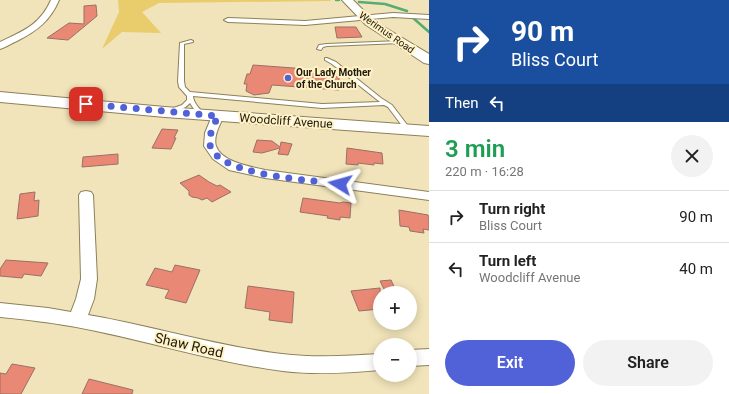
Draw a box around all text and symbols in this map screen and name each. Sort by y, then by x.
street label: Werimus Road [357,9,416,55]
text: 90 m [511,15,574,48]
icon: right [445,16,497,68]
text: Bliss Court [511,49,598,70]
place label: Our Lady Mother of the Church [296,67,371,90]
marker: Our Lady Mother of the Church [283,73,293,83]
pin [69,87,103,121]
icon: left [486,92,508,114]
icon: arrive [75,93,97,115]
text: Then [445,94,478,112]
street label: Woodcliff Avenue [239,111,333,131]
text: 3 min [445,135,505,163]
button: close [671,135,713,177]
position arrow [319,163,361,205]
text: 220 m · 16:28 [445,164,524,179]
text: Turn right [479,200,545,218]
icon: right [445,206,467,228]
text: 90 m [679,208,713,226]
text: Bliss Court [479,218,542,233]
text: Turn left [479,252,536,270]
icon: left [445,258,467,280]
text: 40 m [679,260,713,278]
text: Woodcliff Avenue [479,270,580,285]
map controls [373,286,417,382]
button: + [373,286,417,330]
street label: Shaw Road [153,329,225,361]
button: − [373,338,417,382]
button: Exit [445,340,575,386]
button: Share [583,340,713,386]

